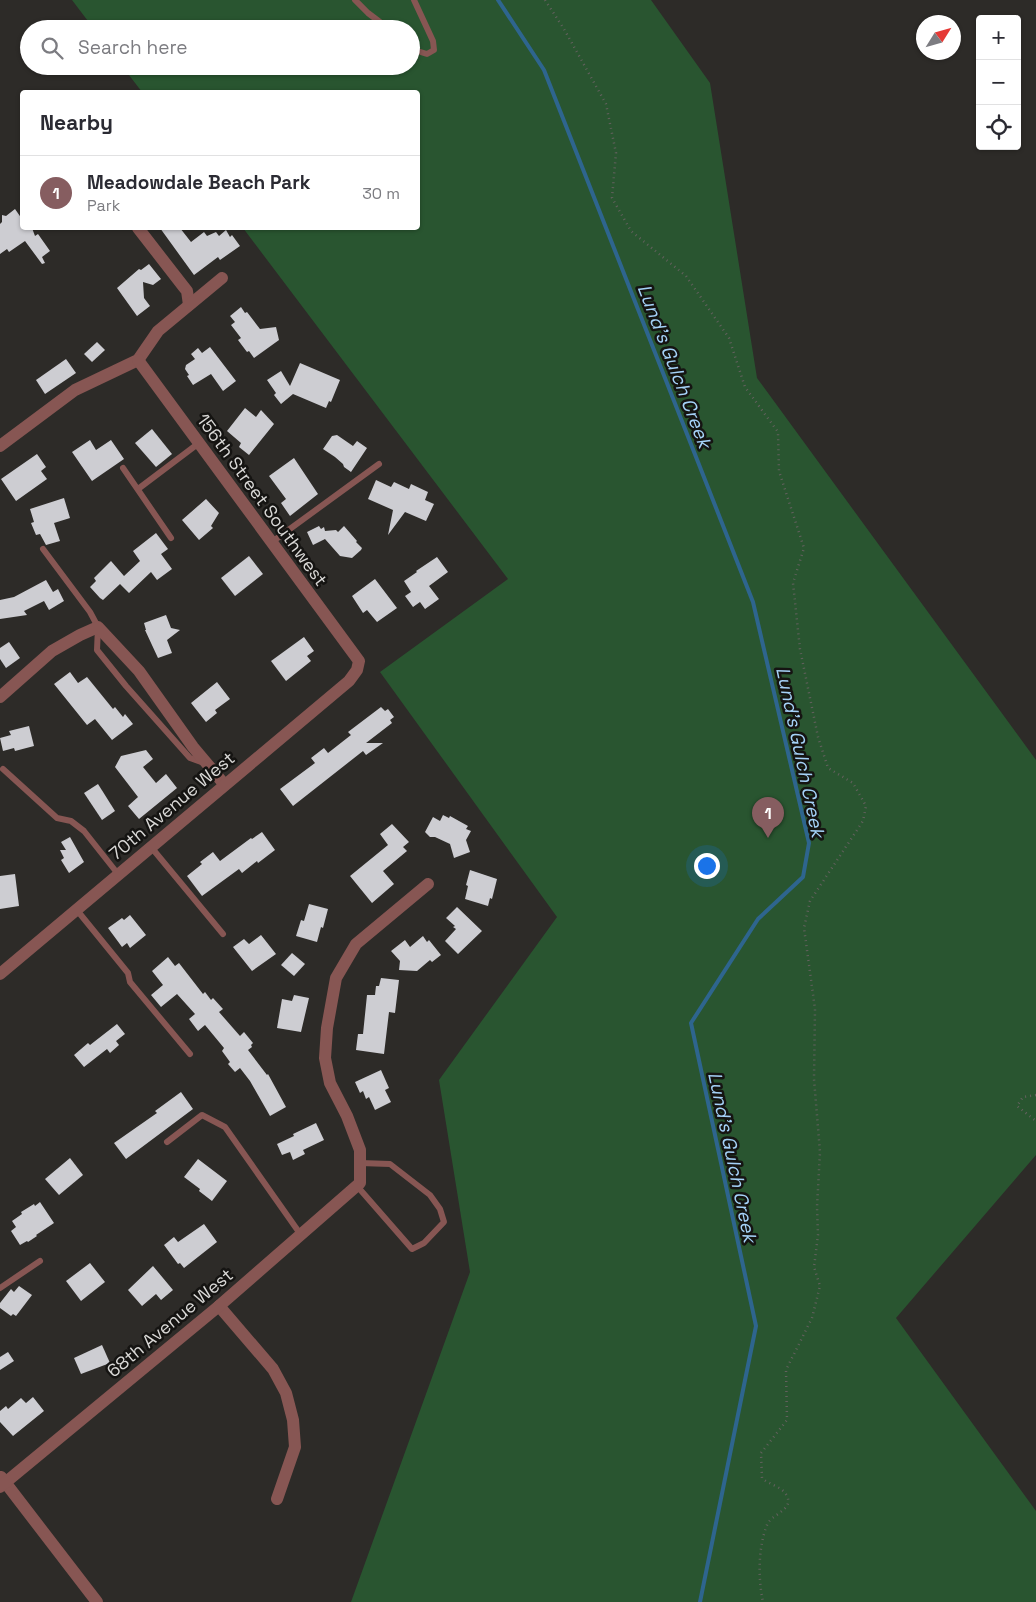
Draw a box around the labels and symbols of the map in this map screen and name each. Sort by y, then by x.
north arrow [916,15,961,60]
water label: Lund's Gulch Creek [632,281,718,454]
street label: 156th Street Southwest [192,409,333,590]
water label: Lund's Gulch Creek [770,664,831,842]
street label: 70th Avenue West [104,746,239,865]
pin: 1 [752,797,784,838]
your location [694,853,720,879]
water label: Lund's Gulch Creek [702,1069,763,1247]
street label: 68th Avenue West [102,1263,237,1382]

